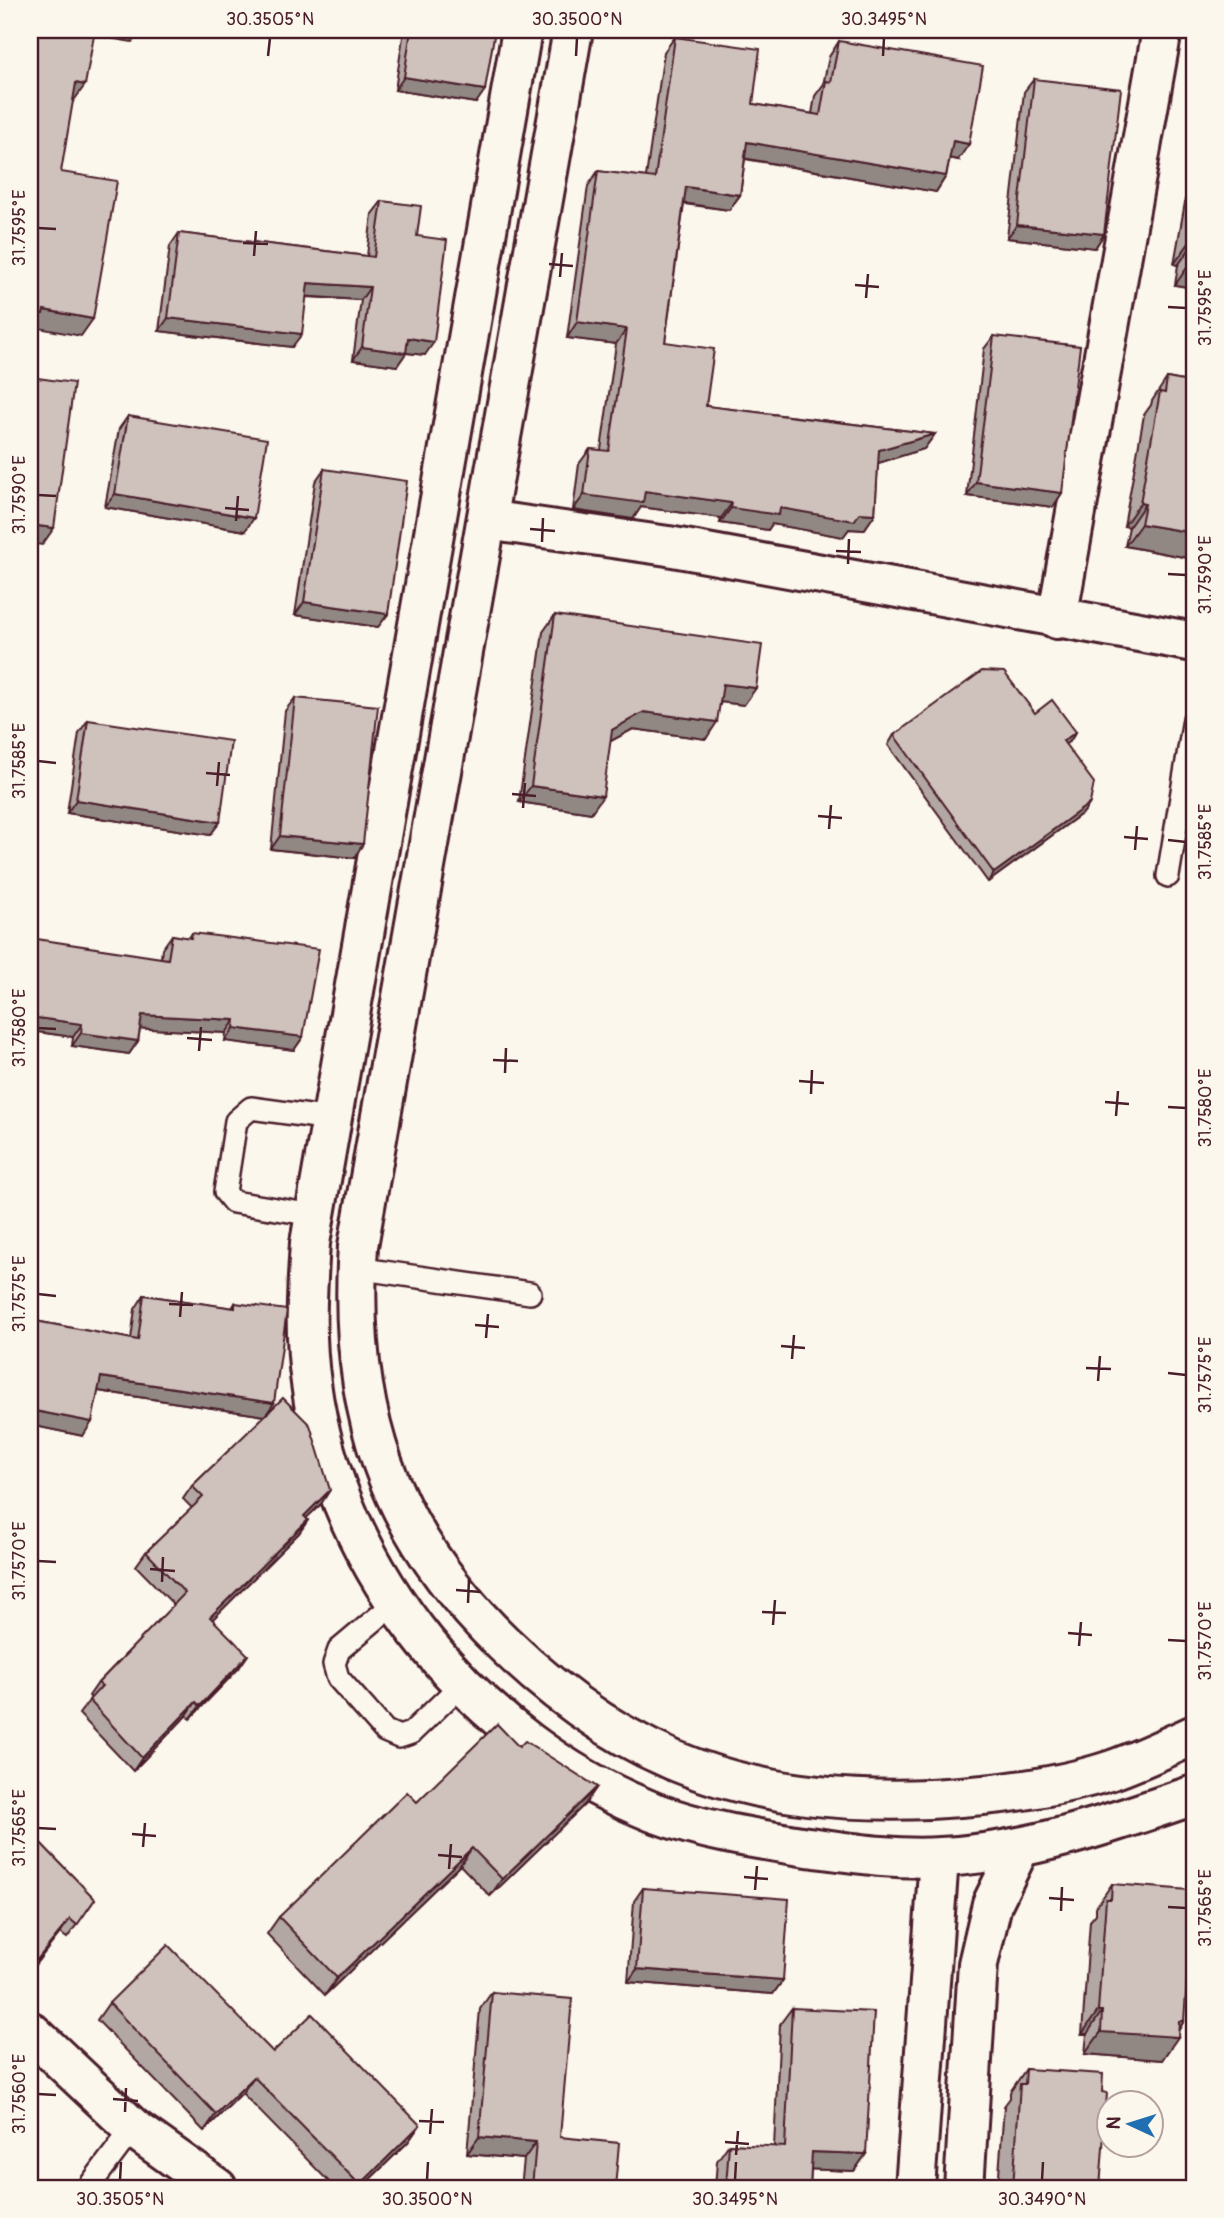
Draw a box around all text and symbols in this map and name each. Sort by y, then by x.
text: 30.3505°N [226,8,314,31]
text: 30.3500°N [532,8,622,31]
text: 30.3495°N [841,8,927,31]
text: 31.7595°E [8,190,31,266]
text: 31.7595°E [1194,270,1217,346]
text: 31.7590°E [8,455,31,535]
text: 31.7590°E [1194,535,1217,615]
text: 31.7585°E [8,723,31,799]
text: 31.7585°E [1194,804,1217,880]
text: 31.7580°E [8,989,31,1067]
text: 31.7580°E [1194,1069,1217,1147]
text: 31.7575°E [8,1256,31,1332]
text: 31.7575°E [1194,1337,1217,1413]
text: 31.7570°E [8,1521,31,1601]
text: 31.7570°E [1194,1601,1217,1681]
text: 31.7565°E [8,1789,31,1867]
text: 31.7565°E [1194,1869,1217,1947]
text: 31.7560°E [8,2054,31,2134]
north arrow [1094,2088,1164,2158]
text: N [1102,2115,1126,2130]
text: 30.3505°N [76,2188,164,2211]
text: 30.3500°N [382,2188,472,2211]
text: 30.3495°N [692,2188,778,2211]
text: 30.3490°N [998,2188,1086,2211]

